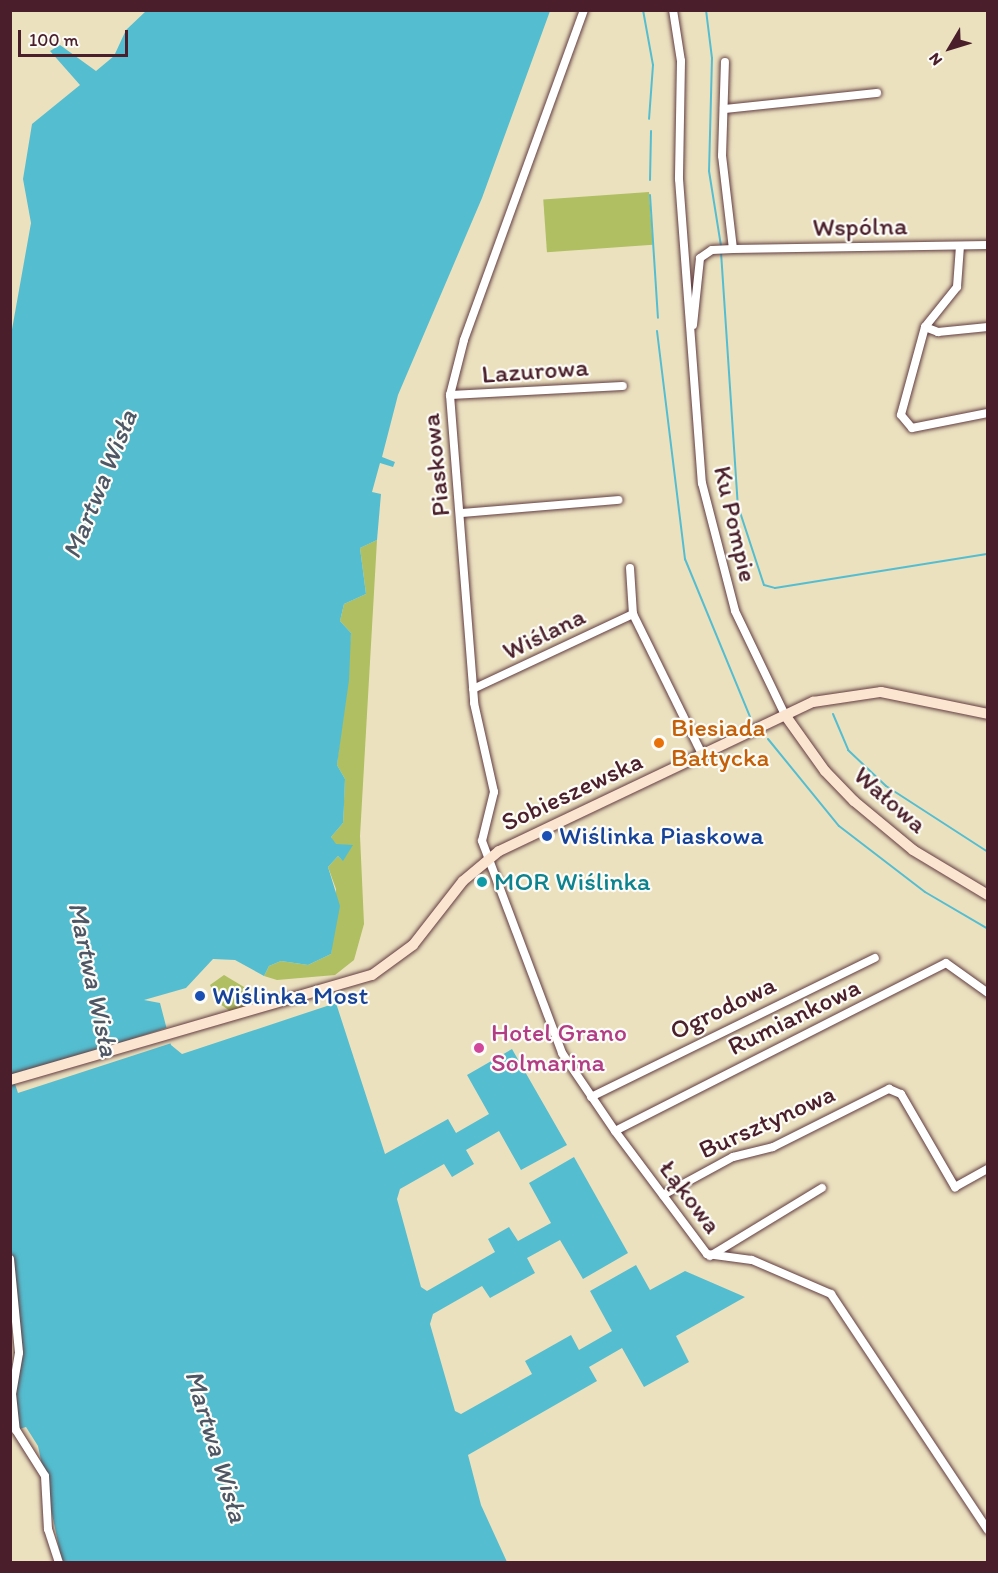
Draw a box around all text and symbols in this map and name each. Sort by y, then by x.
scale bar [21,18,130,56]
north arrow [920,18,980,78]
text: 100 m [29,29,79,51]
text: N [925,49,946,69]
street label: Wspólna [812,211,908,243]
street label: Lazurowa [480,352,590,390]
water label: Martwa Wisła [55,405,143,563]
street label: Piaskowa [415,412,457,518]
street label: Ku Pompie [707,463,763,585]
street label: Wiślana [498,601,590,667]
place label: Biesiada Bałtycka [671,712,769,774]
marker: Biesiada Bałtycka [652,736,666,750]
street label: Sobieszewska [496,746,648,838]
street label: Wałowa [847,760,933,840]
place label: Wiślinka Piaskowa [559,820,764,852]
marker: Wiślinka Piaskowa [540,829,554,843]
place label: MOR Wiślinka [494,866,651,898]
marker: MOR Wiślinka [475,875,489,889]
water label: Martwa Wisła [62,899,126,1059]
street label: Ogrodowa [665,969,781,1047]
street label: Rumiankowa [723,972,865,1062]
place label: Wiślinka Most [212,980,368,1012]
marker: Wiślinka Most [193,989,207,1003]
place label: Hotel Grano Solmarina [491,1017,626,1078]
marker: Hotel Grano Solmarina [472,1041,486,1055]
street label: Bursztynowa [694,1078,840,1166]
street label: Łąkowa [652,1154,728,1240]
water label: Martwa Wisła [179,1366,255,1526]

